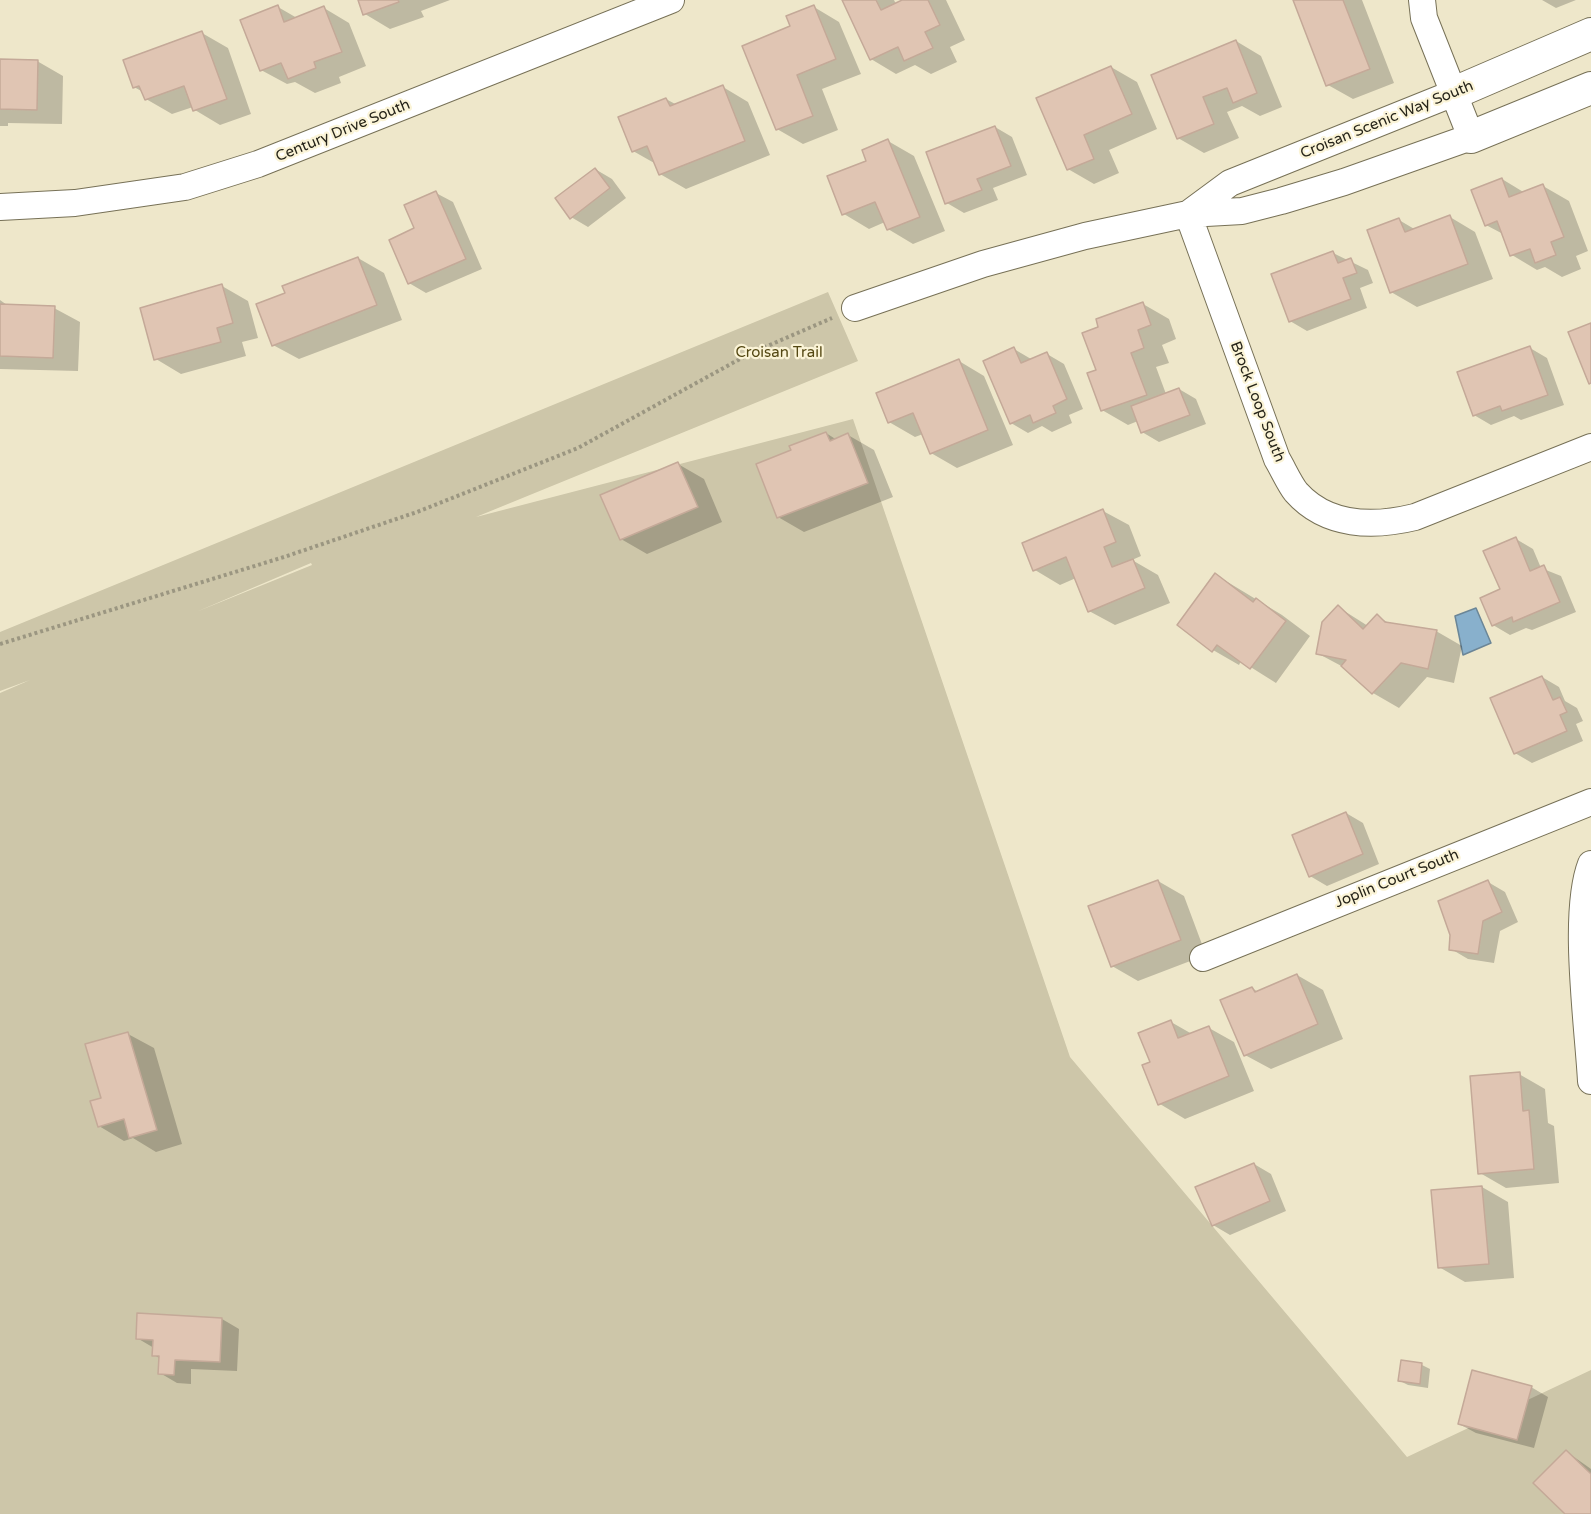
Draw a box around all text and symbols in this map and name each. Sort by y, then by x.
street label: Croisan Scenic Way South [1298,77,1476,163]
street label: Century Drive South [273,96,413,166]
street label: Brock Loop South [1226,339,1288,465]
park label: Croisan Trail [735,344,823,362]
street label: Joplin Court South [1332,846,1462,912]

